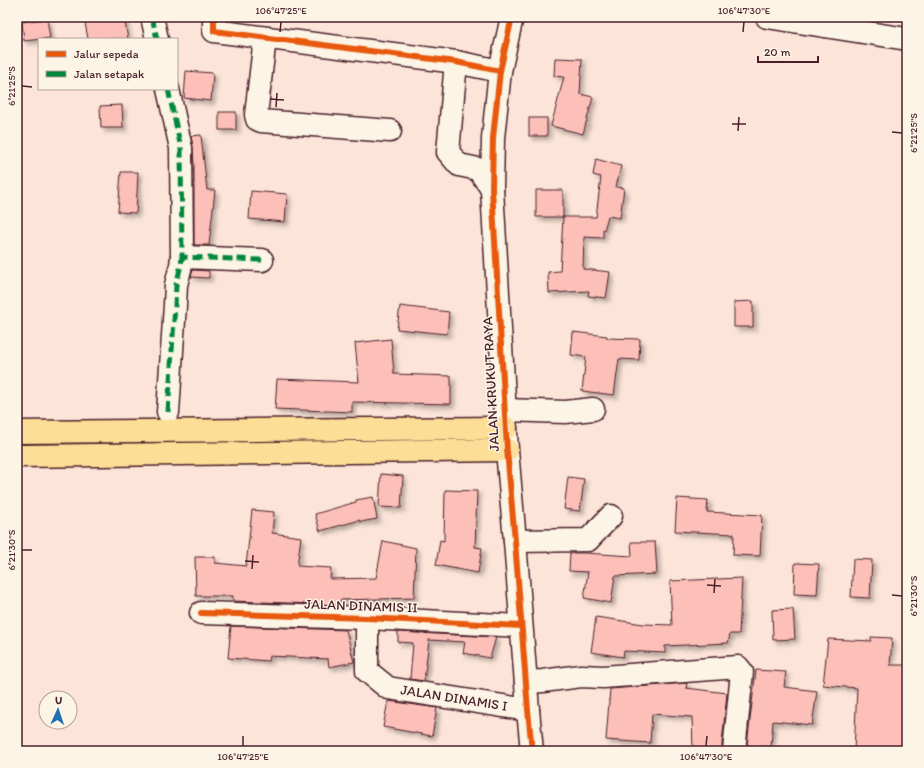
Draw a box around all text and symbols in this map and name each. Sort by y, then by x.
text: 106°47'25"E [255,4,307,17]
text: 106°47'30"E [718,4,771,17]
legend [38,38,178,90]
scale bar [758,38,818,64]
text: 20 m [764,45,791,59]
text: Jalur sepeda [74,47,139,61]
text: 6°21'25"S [5,66,18,106]
text: Jalan setapak [74,67,145,81]
text: 6°21'25"S [907,113,920,153]
street label: JALAN KRUKUT RAYA [479,316,503,452]
text: 6°21'30"S [5,529,18,570]
text: 6°21'30"S [907,575,920,616]
street label: JALAN DINAMIS II [304,596,418,616]
street label: JALAN DINAMIS I [399,681,509,715]
north arrow [38,690,78,730]
text: U [55,694,62,707]
text: 106°47'25"E [217,750,269,763]
text: 106°47'30"E [680,750,733,763]

